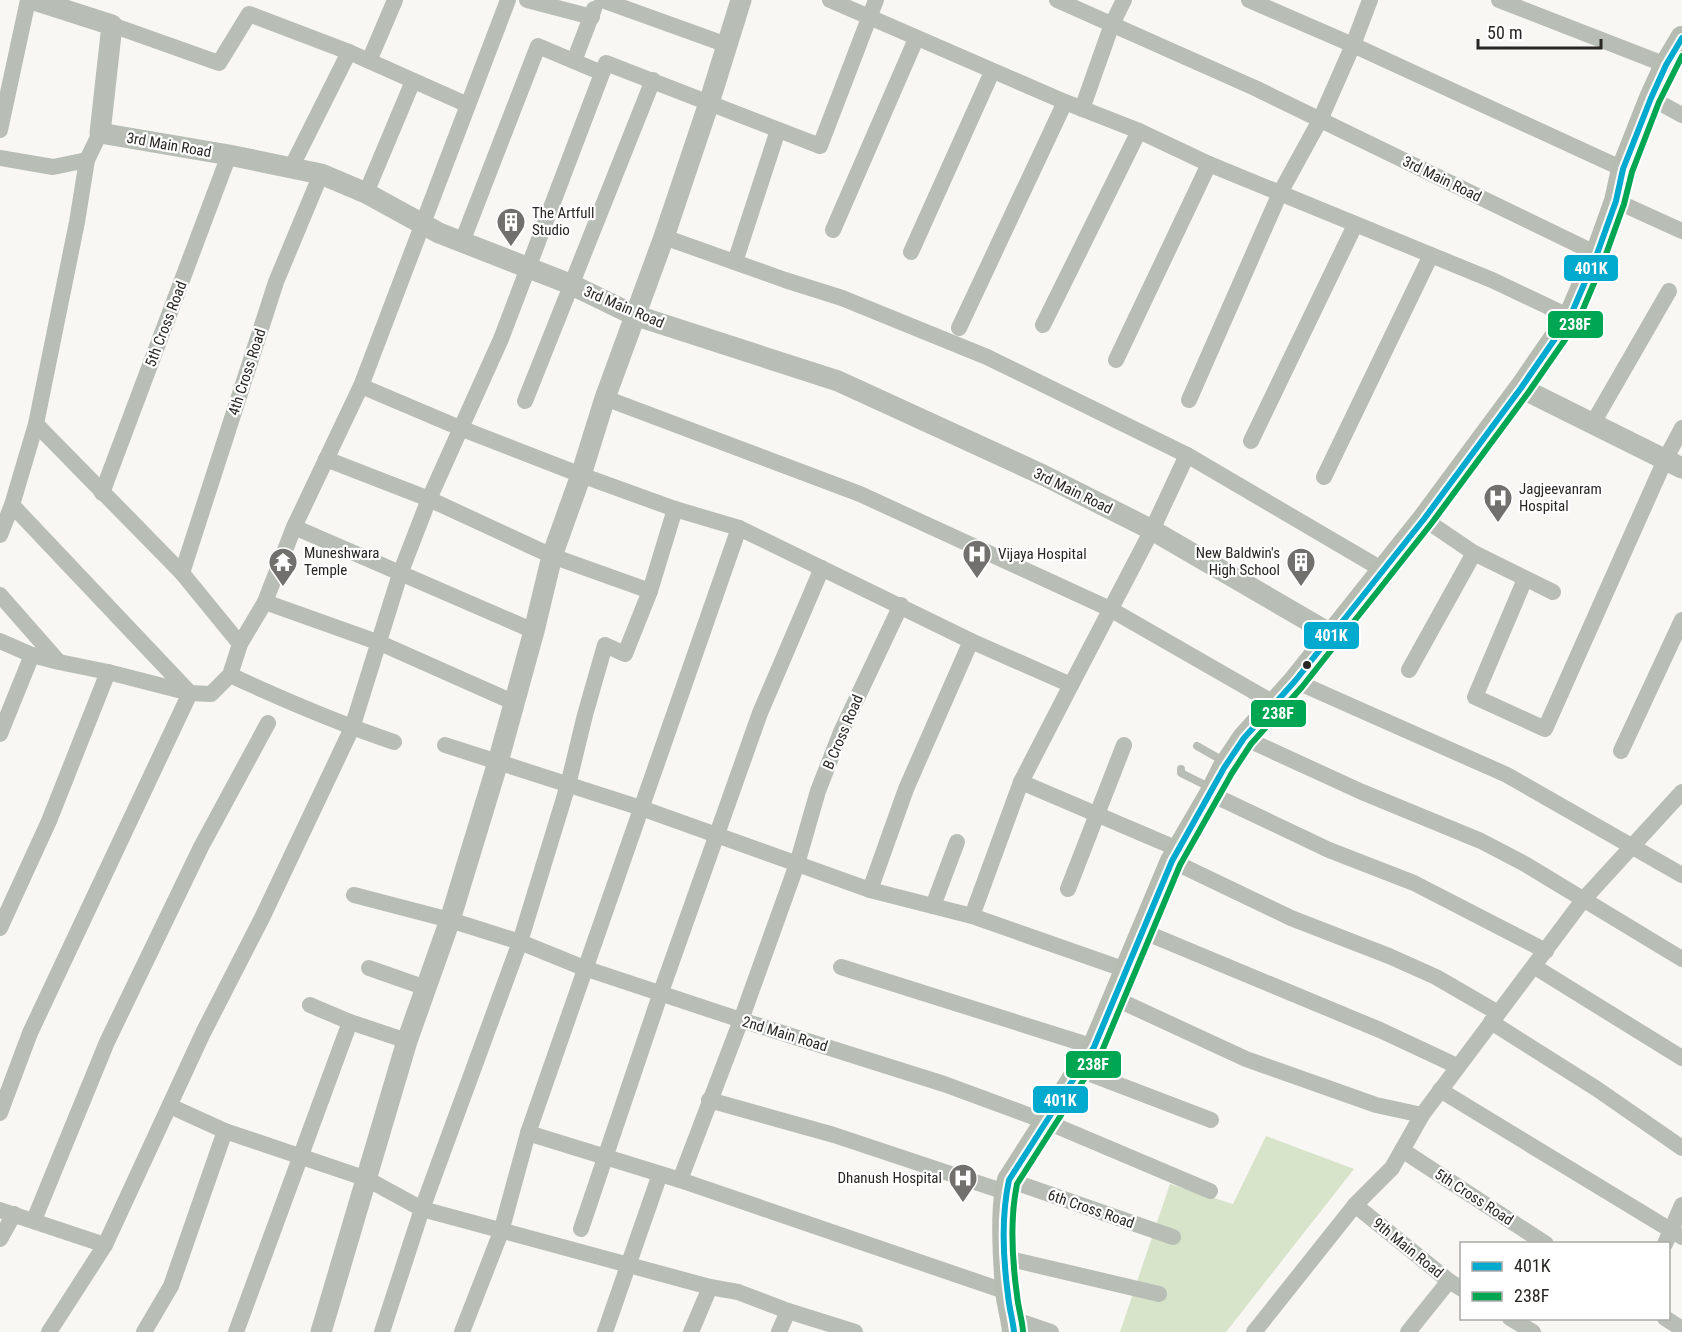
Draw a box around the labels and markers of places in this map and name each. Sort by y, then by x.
place label: The Artfull Studio [532,204,594,239]
building icon: The Artfull Studio [495,206,527,248]
place label: Jagjeevanram Hospital [1519,480,1602,515]
hospital icon: Jagjeevanram Hospital [1482,482,1514,524]
hospital icon: Vijaya Hospital [961,538,993,580]
place label: Muneshwara Temple [304,544,379,579]
place label: New Baldwin's High School [1196,544,1280,579]
place label: Vijaya Hospital [998,545,1087,563]
temple icon: Muneshwara Temple [267,546,299,588]
building icon: New Baldwin's High School [1285,546,1317,588]
unlabelled marker [1301,659,1313,671]
hospital icon: Dhanush Hospital [947,1162,979,1204]
place label: Dhanush Hospital [837,1169,942,1187]

